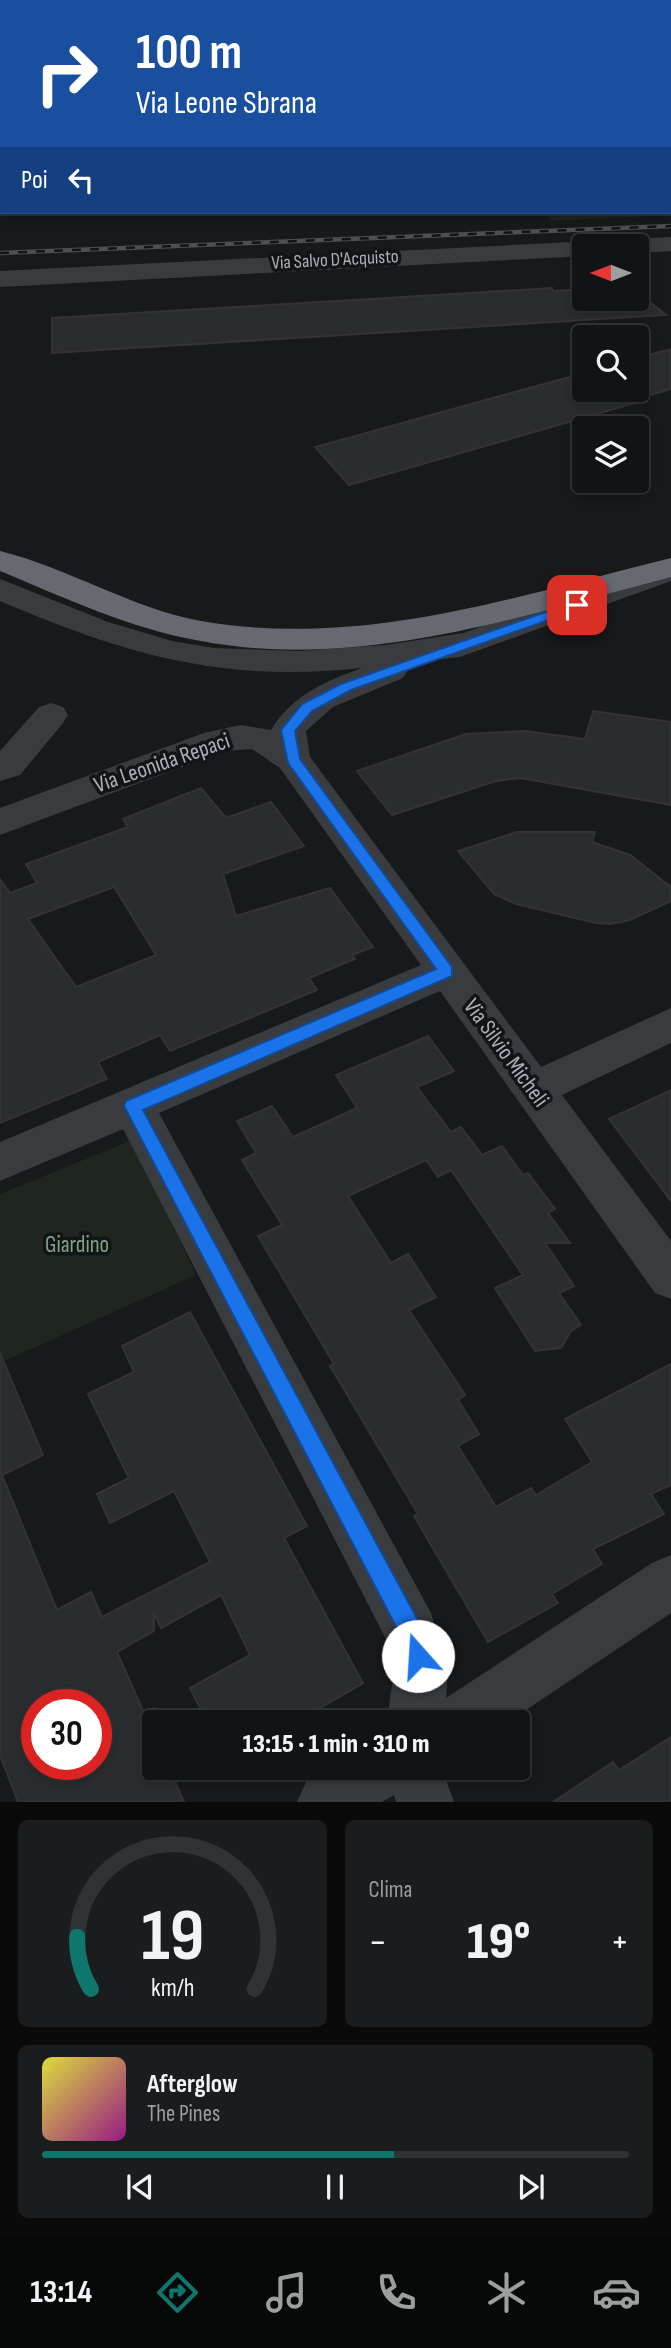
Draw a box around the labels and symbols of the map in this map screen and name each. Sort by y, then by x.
north arrow [572,234,649,312]
street label: Via Salvo D'Acquisto [271,245,399,275]
pin [547,575,607,635]
street label: Via Leonida Repaci [90,727,234,799]
street label: Via Silvio Micheli [457,993,555,1113]
park label: Giardino [45,1231,109,1259]
position arrow [381,1619,455,1693]
speed limit sign: 30 [21,1689,112,1780]

